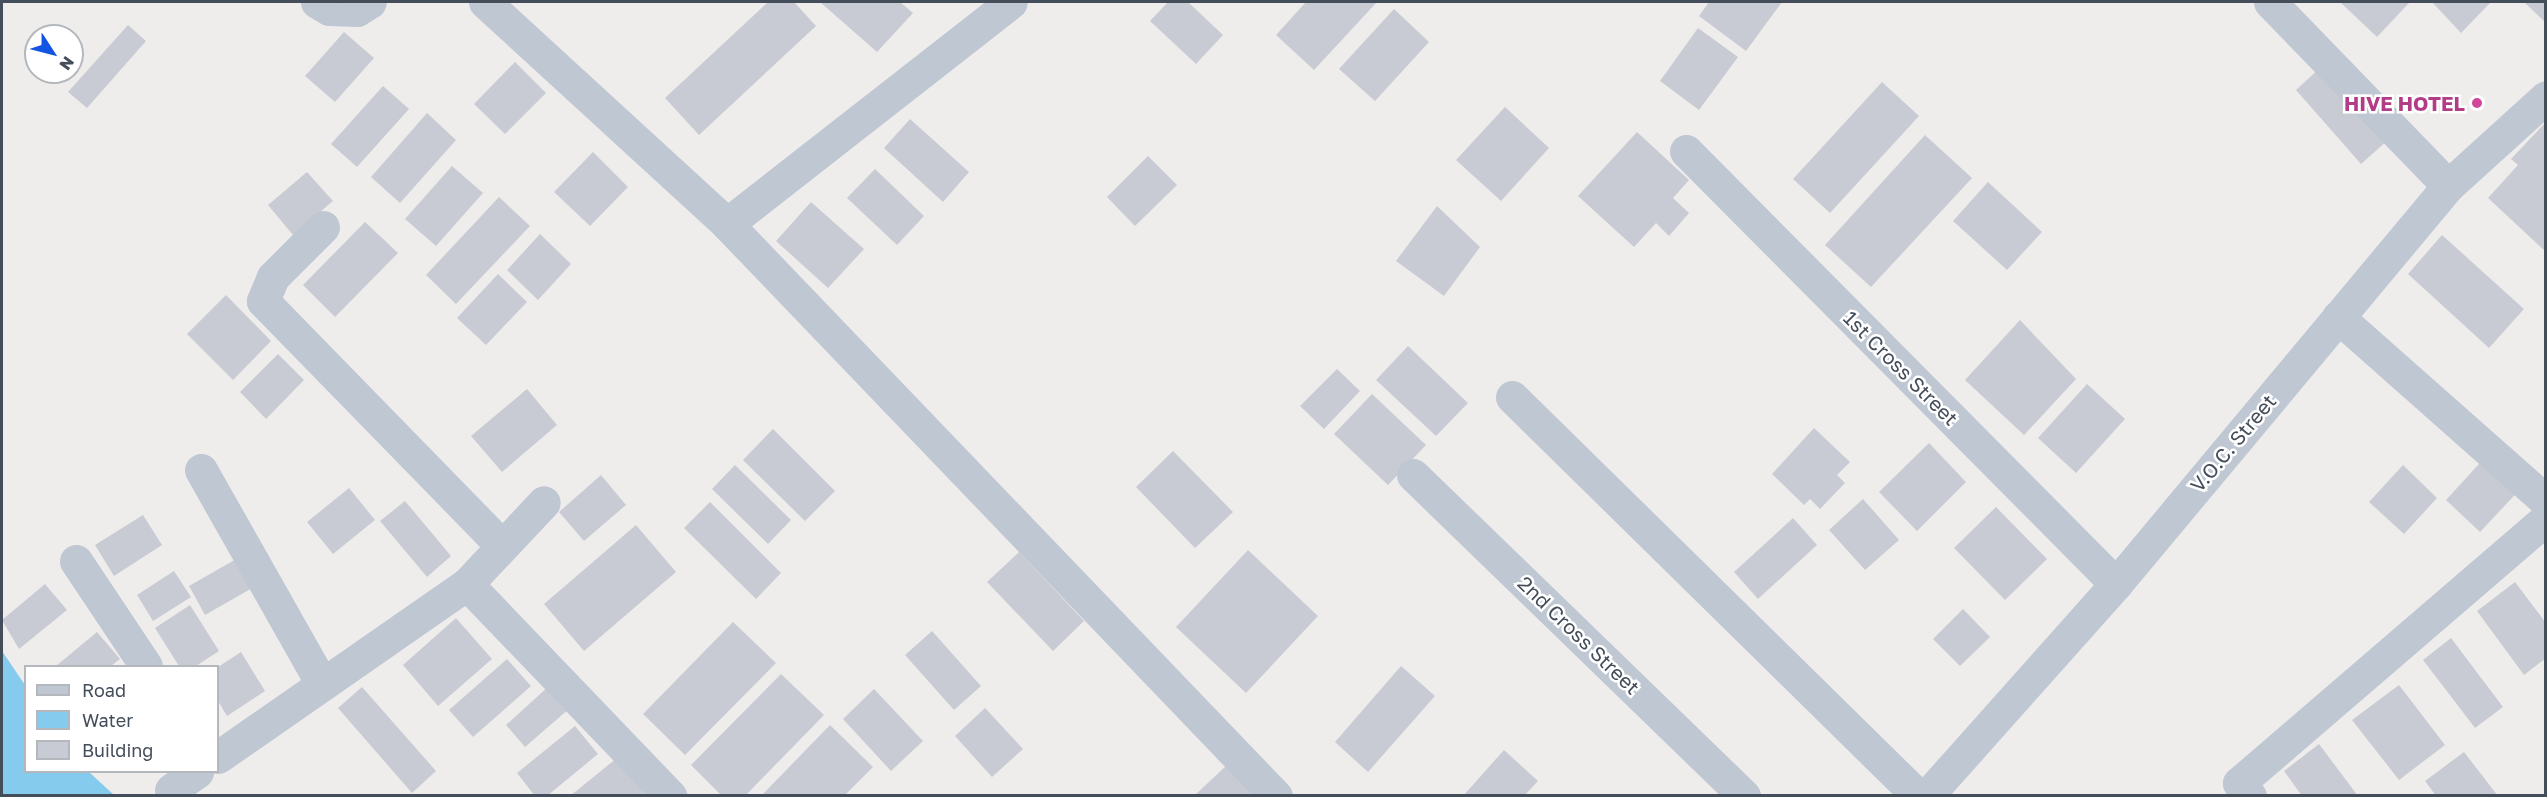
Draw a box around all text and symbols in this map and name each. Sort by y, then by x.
north arrow [24,24,84,84]
text: N [55,53,79,74]
place label: HIVE HOTEL [2344,91,2465,115]
marker: HIVE HOTEL [2470,96,2484,110]
street label: 1st Cross Street [1839,306,1963,430]
street label: V.O.C. Street [2185,389,2281,497]
street label: 2nd Cross Street [1513,571,1645,699]
legend [24,665,219,773]
text: Road [82,679,126,701]
text: Water [82,709,133,731]
text: Building [82,739,153,761]

